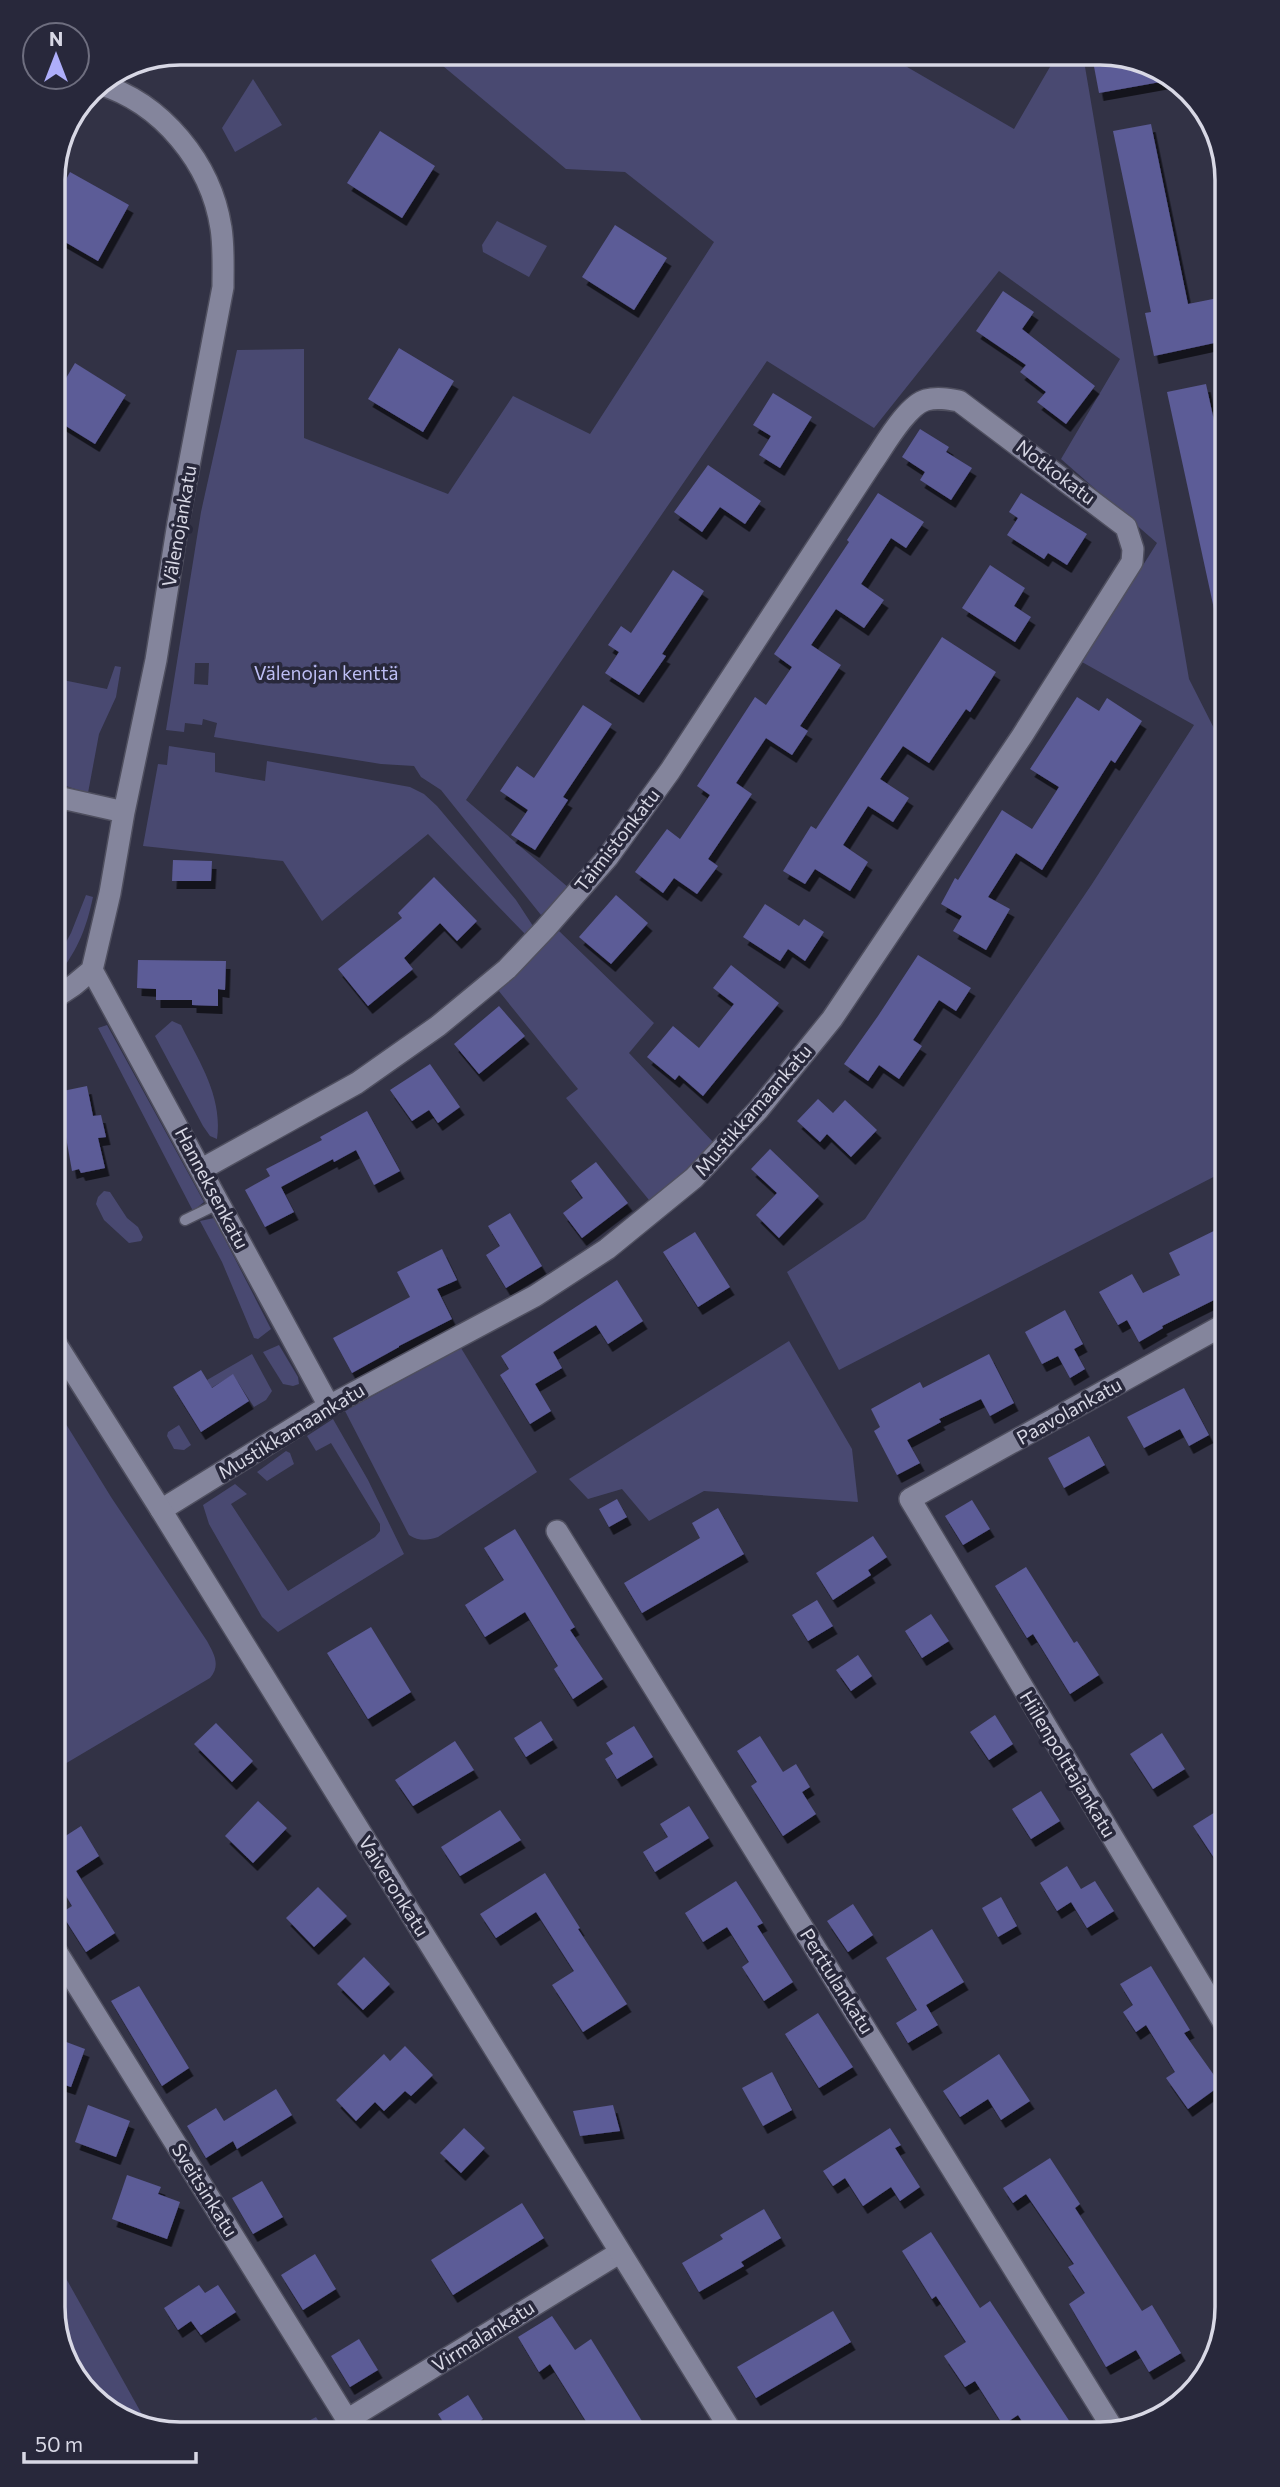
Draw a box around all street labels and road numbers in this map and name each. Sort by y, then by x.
street label: Notkokatu [1012,434,1100,509]
street label: Välenojankatu [156,463,201,589]
street label: Taimistonkatu [569,784,664,896]
street label: Mustikkamaankatu [689,1039,816,1180]
street label: Hanneksenkatu [171,1123,254,1253]
street label: Paavolankatu [1012,1372,1125,1449]
street label: Mustikkamaankatu [213,1378,368,1483]
street label: Hiilenpolttajankatu [1016,1686,1121,1841]
street label: Vaiveronkatu [354,1831,434,1940]
street label: Perttulankatu [796,1924,879,2038]
street label: Sveitsinkatu [168,2139,243,2241]
street label: Virmalankatu [427,2295,538,2376]

